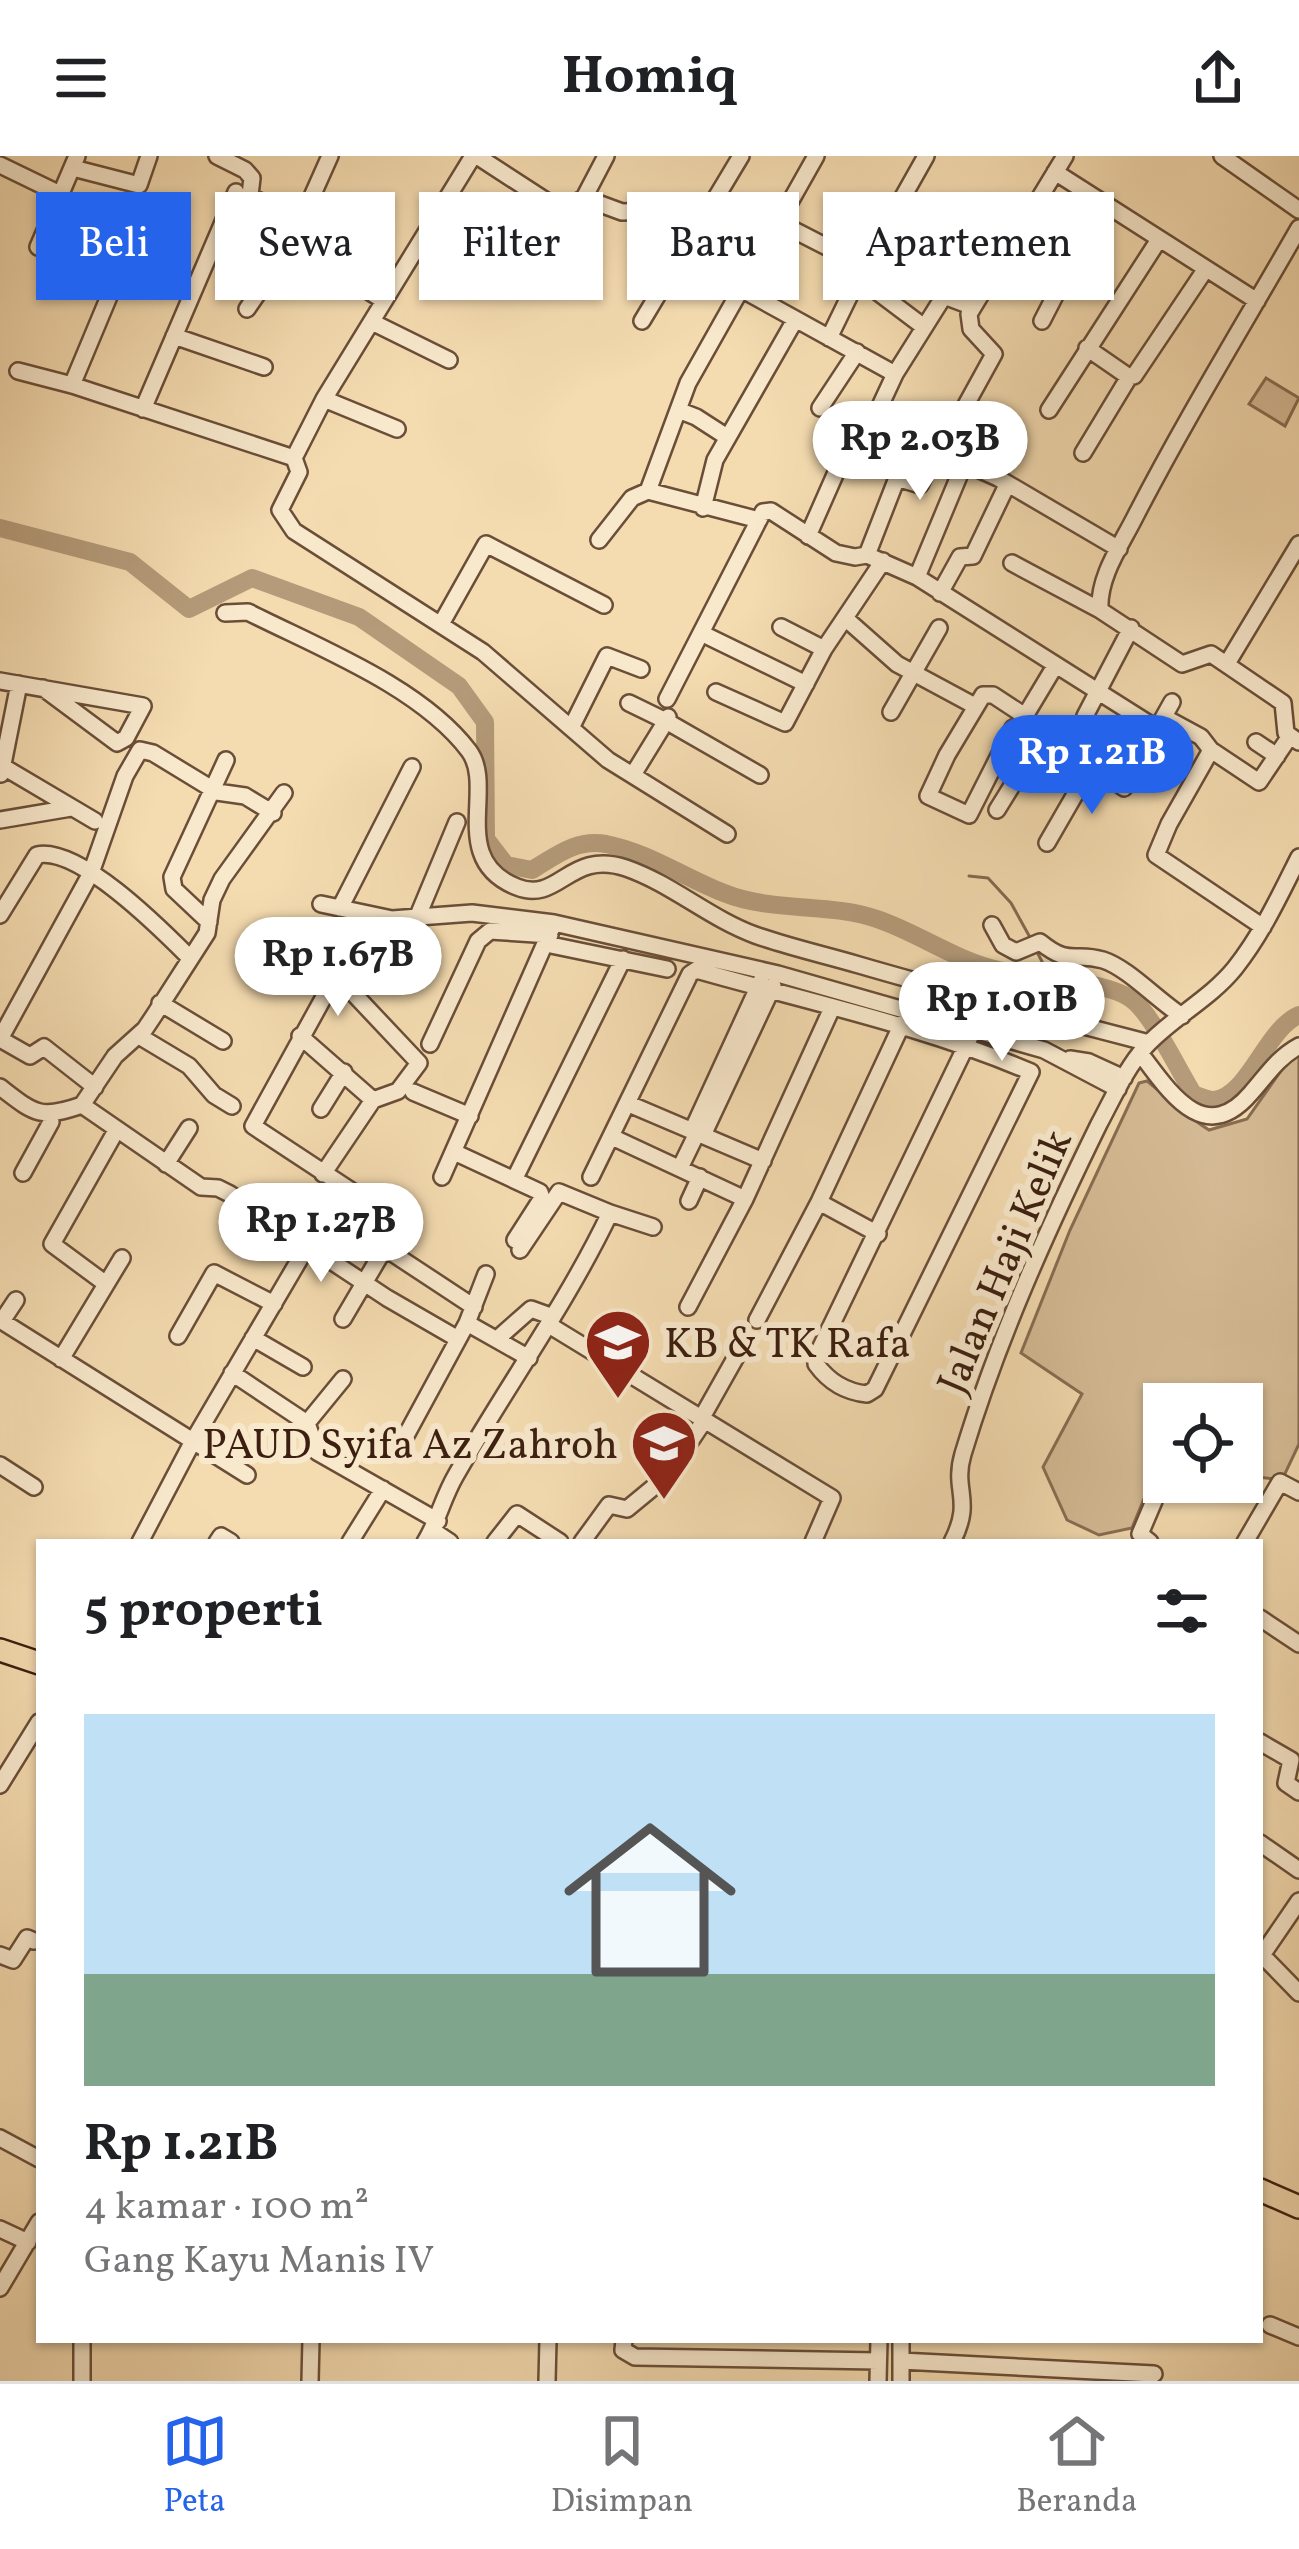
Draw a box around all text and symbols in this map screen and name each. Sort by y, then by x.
text: Homiq [562,41,737,116]
icon: menu [48,45,114,111]
icon: share [1185,45,1251,111]
chip: Beli [36,192,191,300]
chip: Sewa [215,192,395,300]
chip: Filter [419,192,603,300]
chip: Baru [627,192,799,300]
chip: Apartemen [823,192,1114,300]
pin: Rp 2.03B [796,401,1044,503]
text: Rp 2.03B [840,413,1000,467]
pin: Rp 1.21B [968,715,1216,817]
text: Rp 1.21B [1018,727,1166,781]
pin: Rp 1.67B [214,917,462,1019]
text: Rp 1.67B [262,929,414,983]
pin: Rp 1.01B [878,962,1126,1064]
text: Rp 1.01B [926,974,1078,1028]
street label: Jalan Haji Kelik [925,1121,1089,1404]
pin: Rp 1.27B [197,1183,445,1285]
text: Rp 1.27B [245,1195,397,1249]
school or university icon: KB & TK Rafa [583,1307,653,1401]
place label: KB & TK Rafa [664,1317,911,1376]
map controls [1143,1383,1263,1503]
button: locate [1143,1383,1263,1503]
school or university icon: PAUD Syifa Az Zahroh [629,1408,699,1502]
place label: PAUD Syifa Az Zahroh [202,1418,618,1477]
text: 5 properti [84,1576,323,1647]
icon: filters [1149,1578,1215,1644]
icon: home [542,1792,758,2008]
text: Rp 1.21B [84,2110,278,2181]
text: 4 kamar · 100 m² [84,2181,369,2235]
text: Gang Kayu Manis IV [84,2235,434,2289]
tab: Peta [162,2408,228,2526]
tab: Disimpan [551,2408,693,2526]
tab: Beranda [1016,2408,1137,2526]

